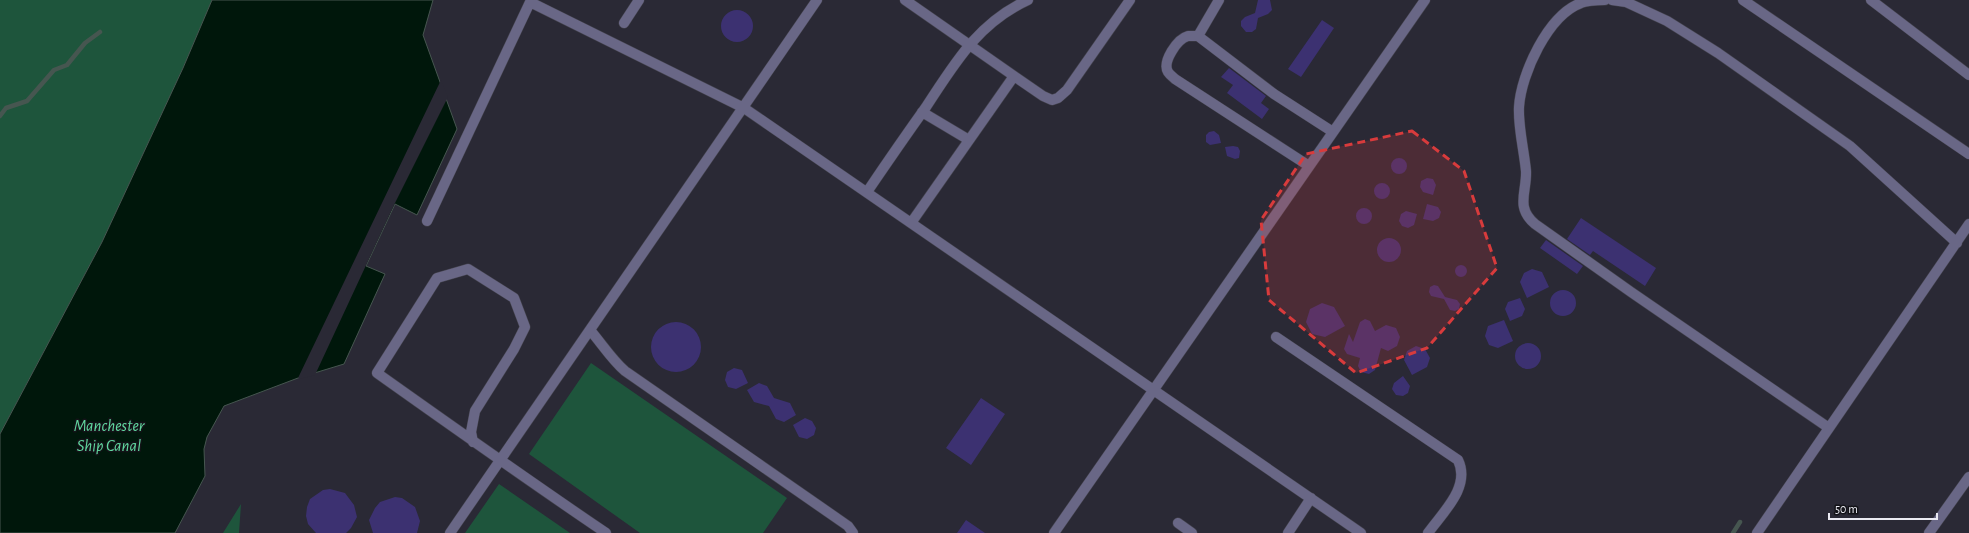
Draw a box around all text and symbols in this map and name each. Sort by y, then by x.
water label: Manchester Ship Canal [74,417,145,455]
scale bar [1829,495,1937,521]
text: 50 m [1835,503,1858,515]

